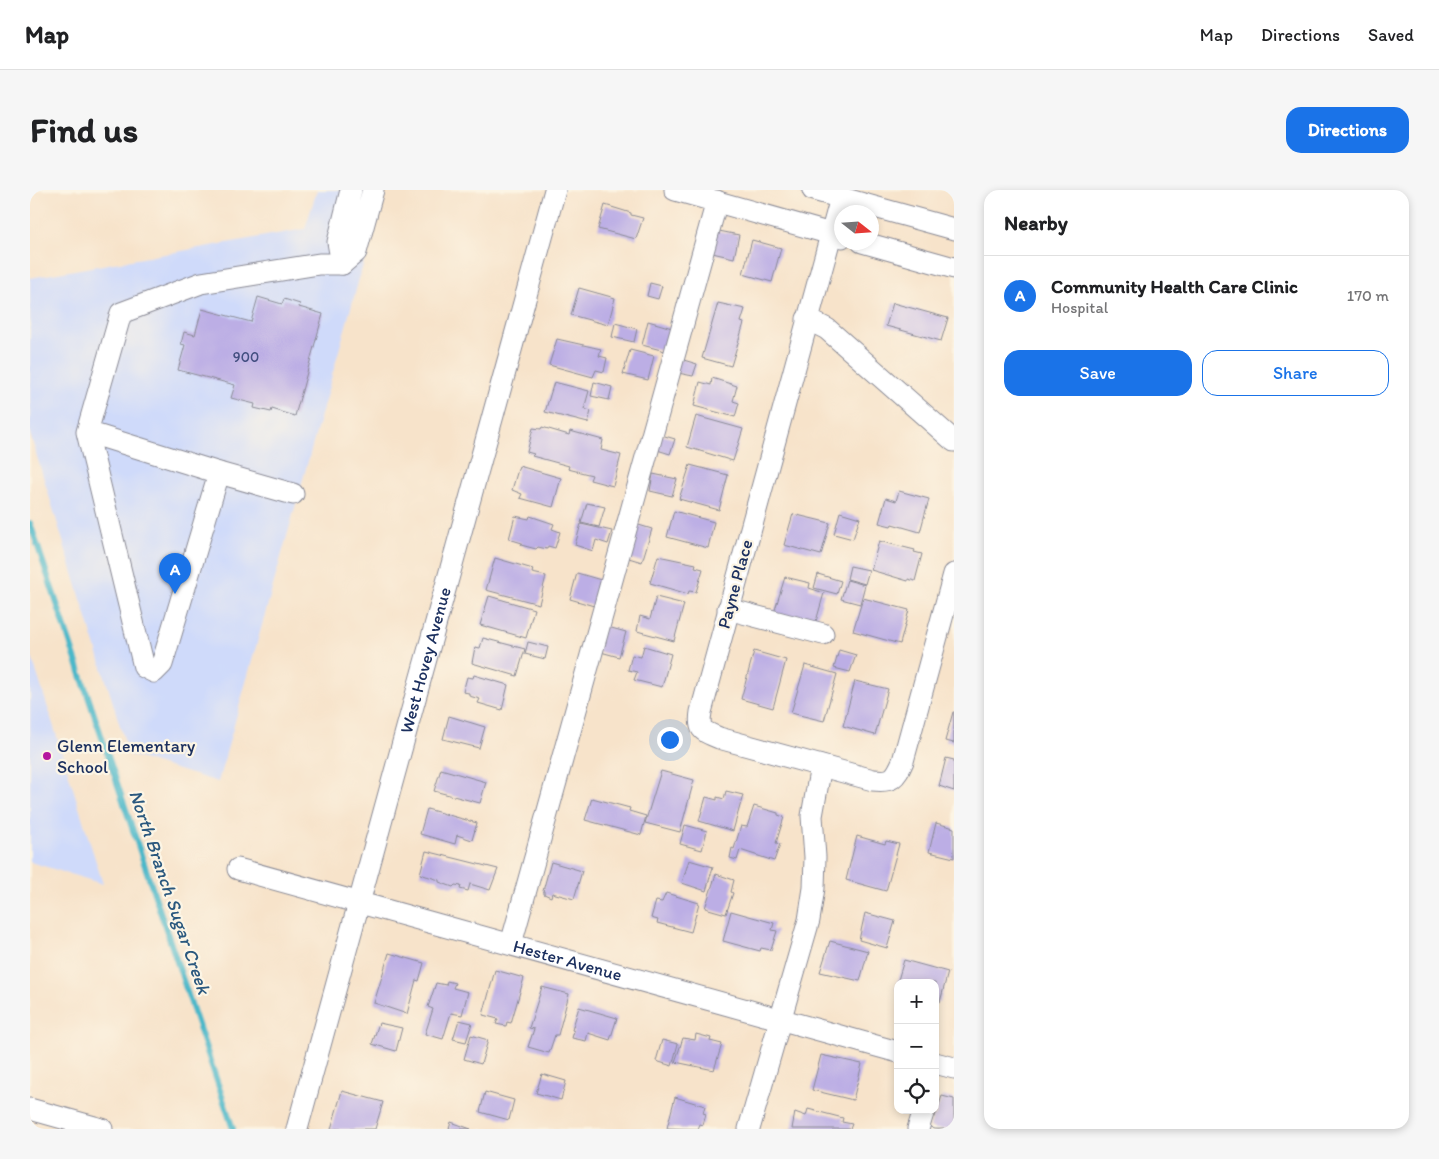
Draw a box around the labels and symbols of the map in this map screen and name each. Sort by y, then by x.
north arrow [834,205,879,250]
house number: 900 [233,348,259,366]
street label: Payne Place [713,537,757,631]
pin: A [159,553,191,594]
street label: West Hovey Avenue [395,585,456,736]
your location [657,727,683,753]
place label: Glenn Elementary School [57,735,196,778]
marker: Glenn Elementary School [41,750,53,762]
water label: North Branch Sugar Creek [124,787,216,998]
street label: Hester Avenue [511,935,624,986]

